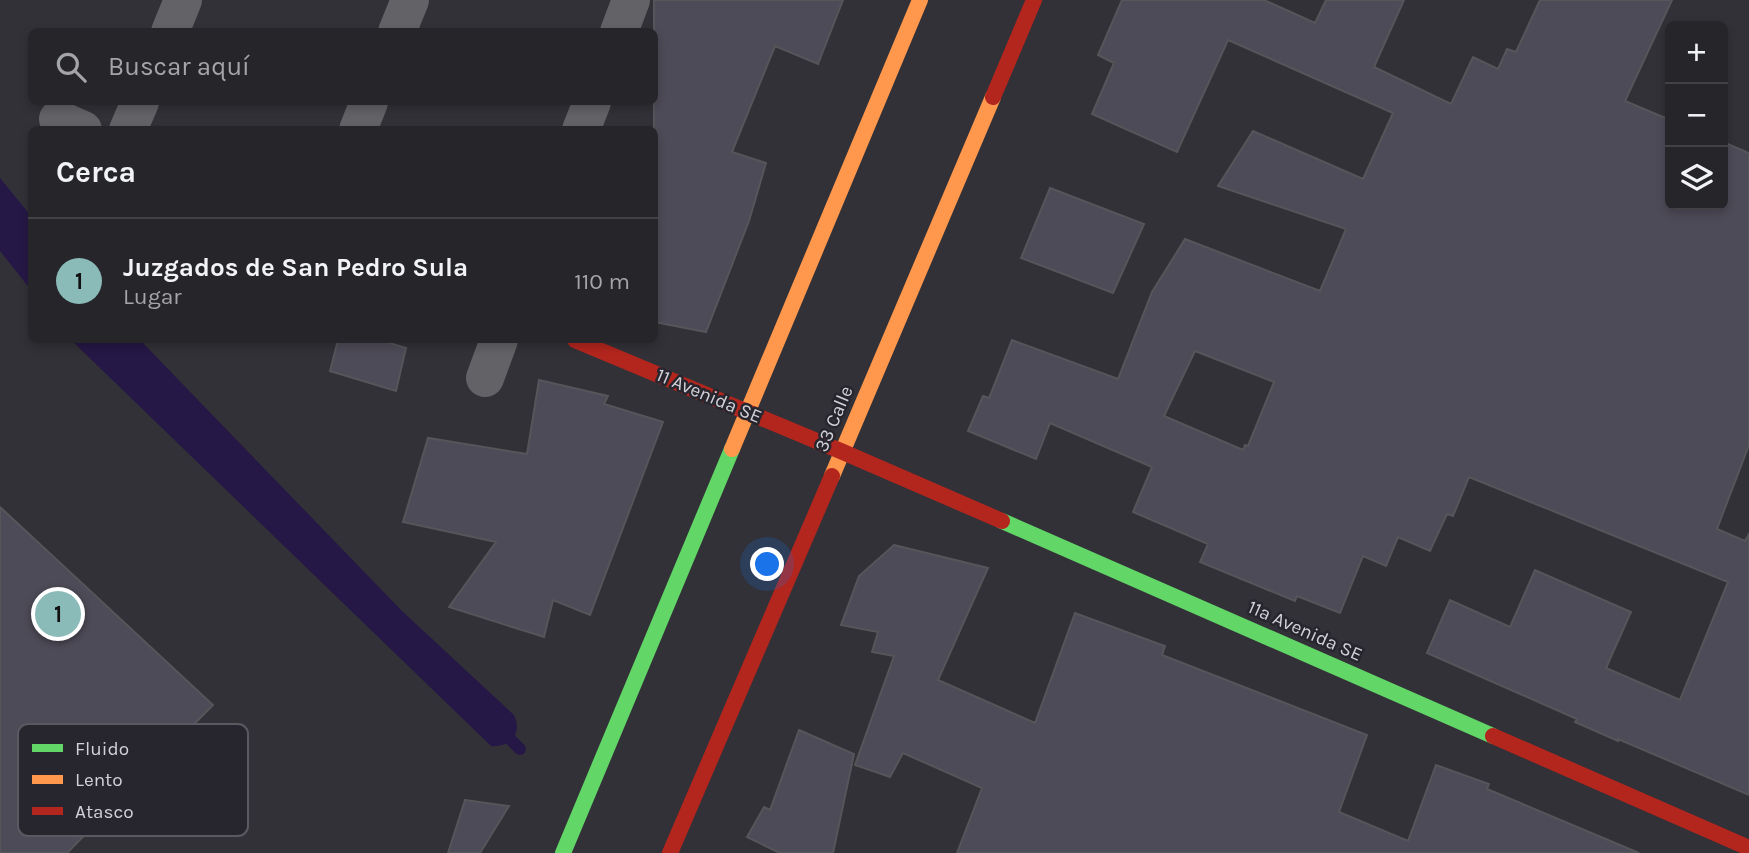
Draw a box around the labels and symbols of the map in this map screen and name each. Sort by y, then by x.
street label: 11 Avenida SE [653,364,765,428]
street label: 33 Calle [810,383,858,455]
your location [750,547,784,581]
pin: 1 [35,588,81,640]
street label: 11a Avenida SE [1244,596,1366,666]
legend [18,724,248,836]
text: Fluido [75,738,129,760]
text: Lento [75,769,123,791]
text: Atasco [75,801,134,823]

